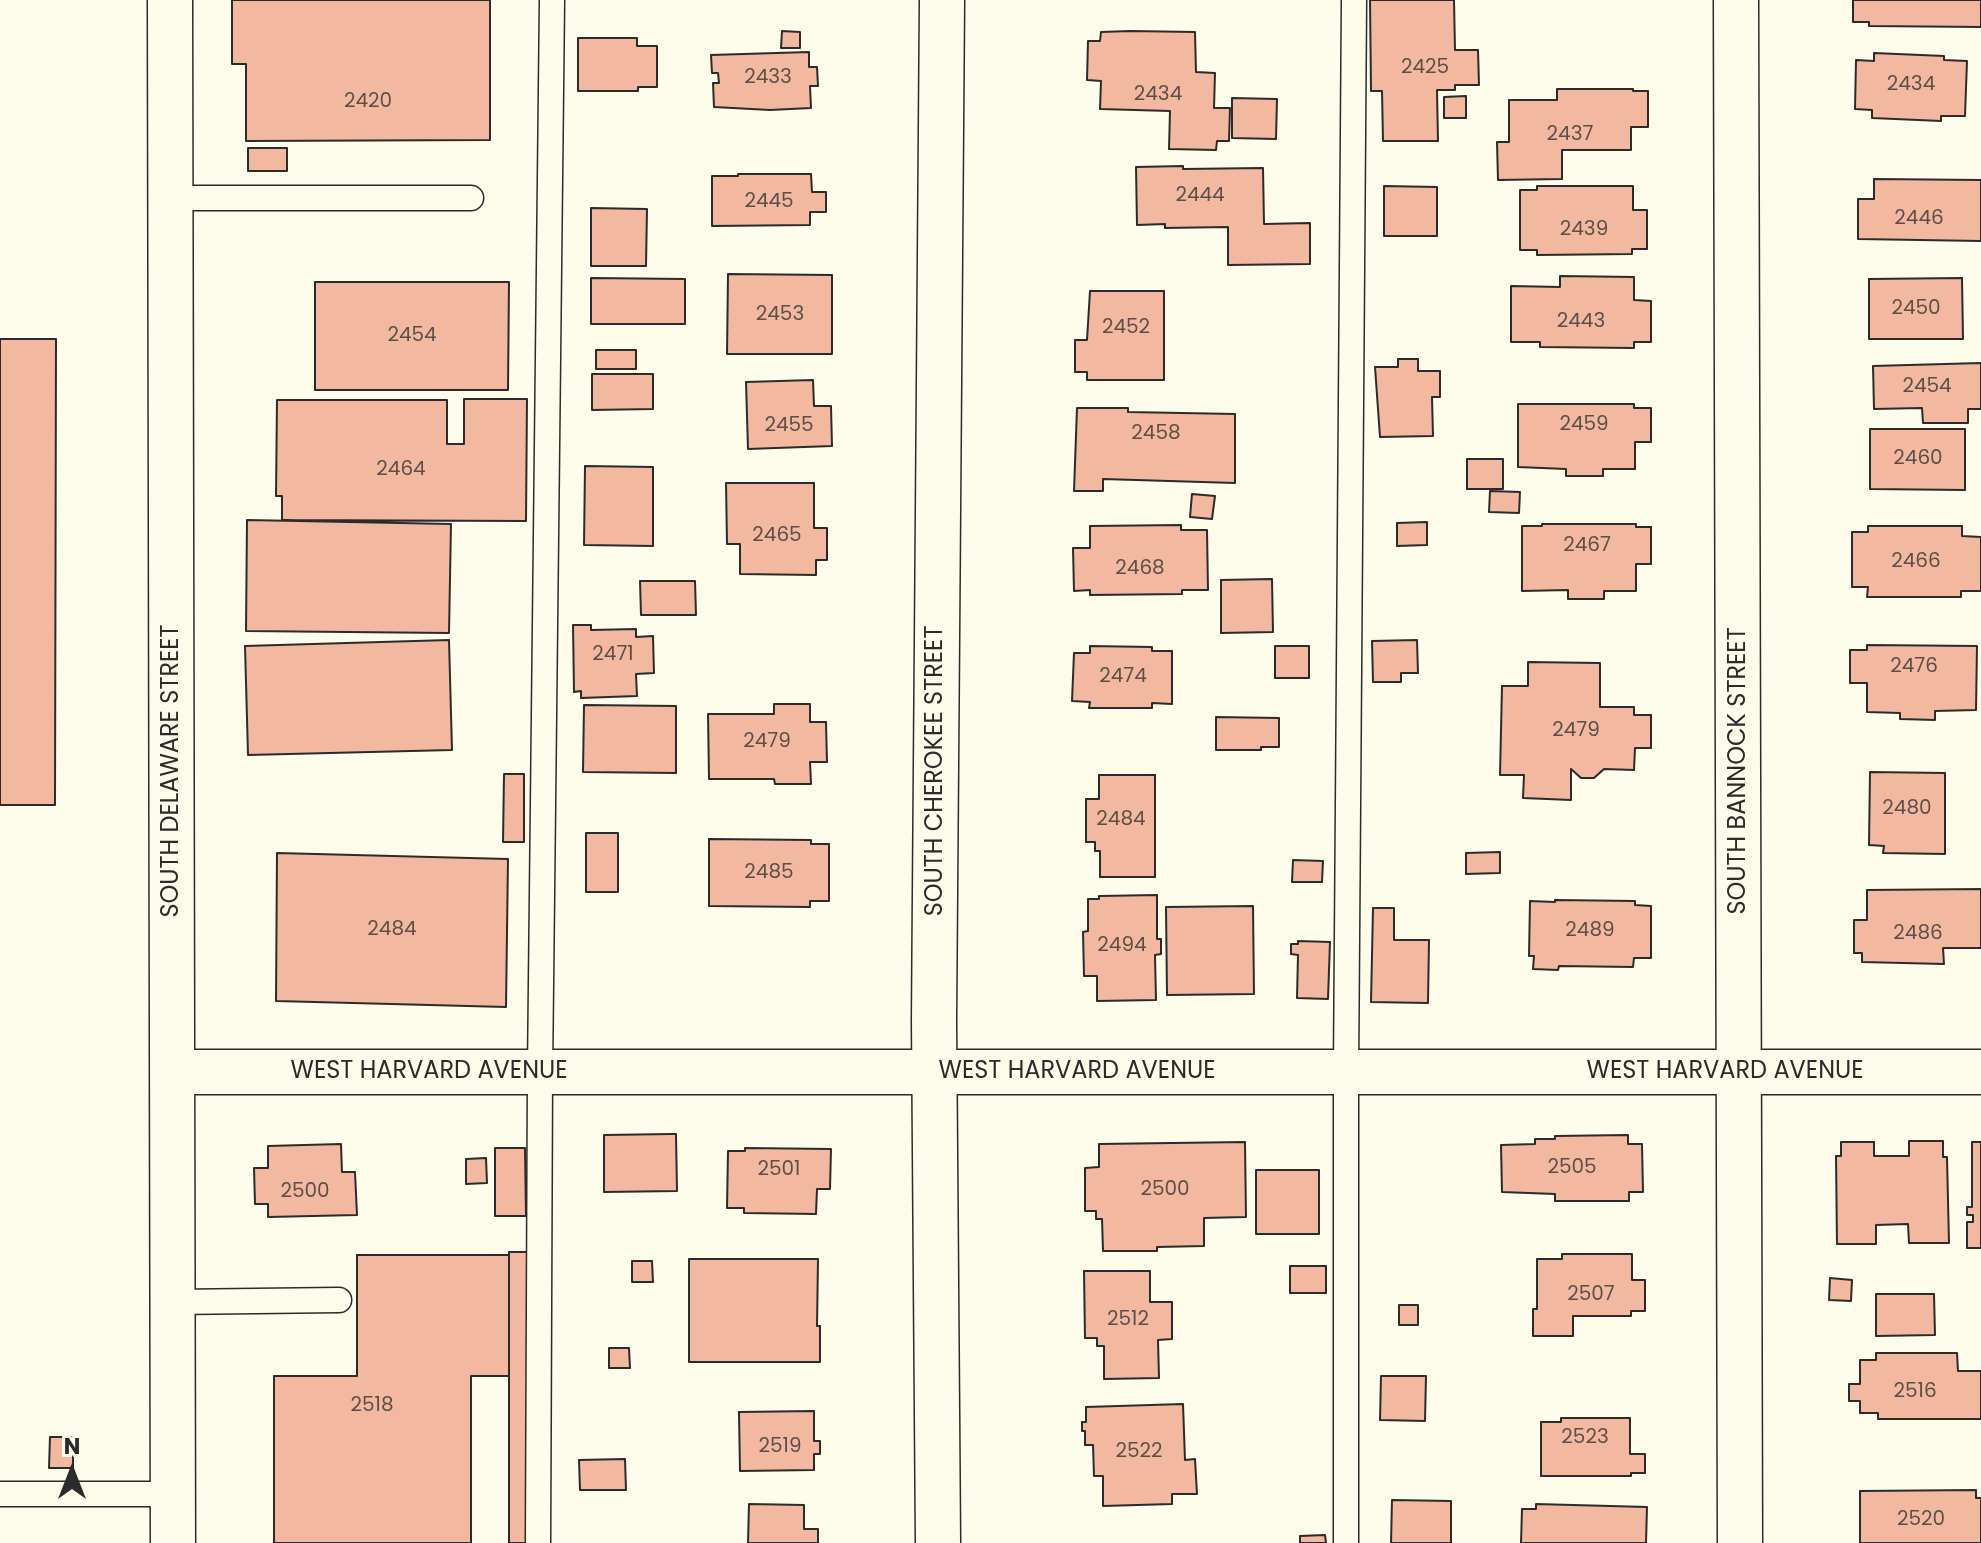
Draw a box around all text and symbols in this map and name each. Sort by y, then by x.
house number: 2425 [1401,56,1449,80]
house number: 2433 [744,66,792,90]
house number: 2434 [1887,73,1935,97]
house number: 2434 [1134,83,1182,107]
house number: 2420 [344,90,392,114]
house number: 2437 [1547,123,1593,147]
house number: 2444 [1175,184,1225,208]
house number: 2445 [744,190,794,214]
house number: 2446 [1894,207,1944,231]
house number: 2439 [1560,218,1608,242]
house number: 2450 [1891,297,1941,321]
house number: 2453 [756,303,804,327]
house number: 2443 [1557,310,1605,334]
house number: 2452 [1102,316,1150,340]
house number: 2454 [387,324,437,348]
house number: 2454 [1902,375,1952,399]
house number: 2459 [1559,413,1609,437]
house number: 2455 [764,414,814,438]
house number: 2458 [1131,422,1181,446]
house number: 2460 [1893,447,1943,471]
house number: 2464 [376,458,426,482]
house number: 2465 [752,524,802,548]
house number: 2467 [1563,534,1611,558]
house number: 2466 [1891,550,1941,574]
house number: 2468 [1115,557,1165,581]
street label: SOUTH DELAWARE STREET [158,624,186,918]
street label: SOUTH CHEROKEE STREET [922,626,950,916]
street label: SOUTH BANNOCK STREET [1725,627,1753,915]
house number: 2471 [592,643,634,667]
house number: 2476 [1890,655,1938,679]
house number: 2474 [1099,665,1147,689]
house number: 2479 [1552,719,1600,743]
house number: 2479 [743,730,791,754]
house number: 2480 [1882,797,1932,821]
house number: 2484 [1096,808,1146,832]
house number: 2485 [744,861,794,885]
house number: 2484 [367,918,417,942]
house number: 2489 [1565,919,1615,943]
house number: 2486 [1893,922,1943,946]
house number: 2494 [1097,934,1147,958]
street label: WEST HARVARD AVENUE [290,1058,568,1086]
street label: WEST HARVARD AVENUE [938,1058,1216,1086]
street label: WEST HARVARD AVENUE [1586,1058,1864,1086]
house number: 2505 [1547,1156,1597,1180]
house number: 2501 [757,1158,801,1182]
house number: 2500 [1140,1178,1190,1202]
house number: 2500 [280,1180,330,1204]
house number: 2507 [1567,1283,1615,1307]
house number: 2512 [1107,1308,1149,1332]
house number: 2516 [1893,1380,1937,1404]
house number: 2518 [350,1394,394,1418]
house number: 2523 [1561,1426,1609,1450]
north arrow [32,1431,112,1511]
text: N [64,1431,80,1462]
house number: 2519 [758,1435,802,1459]
house number: 2522 [1115,1440,1163,1464]
house number: 2520 [1897,1508,1945,1532]

